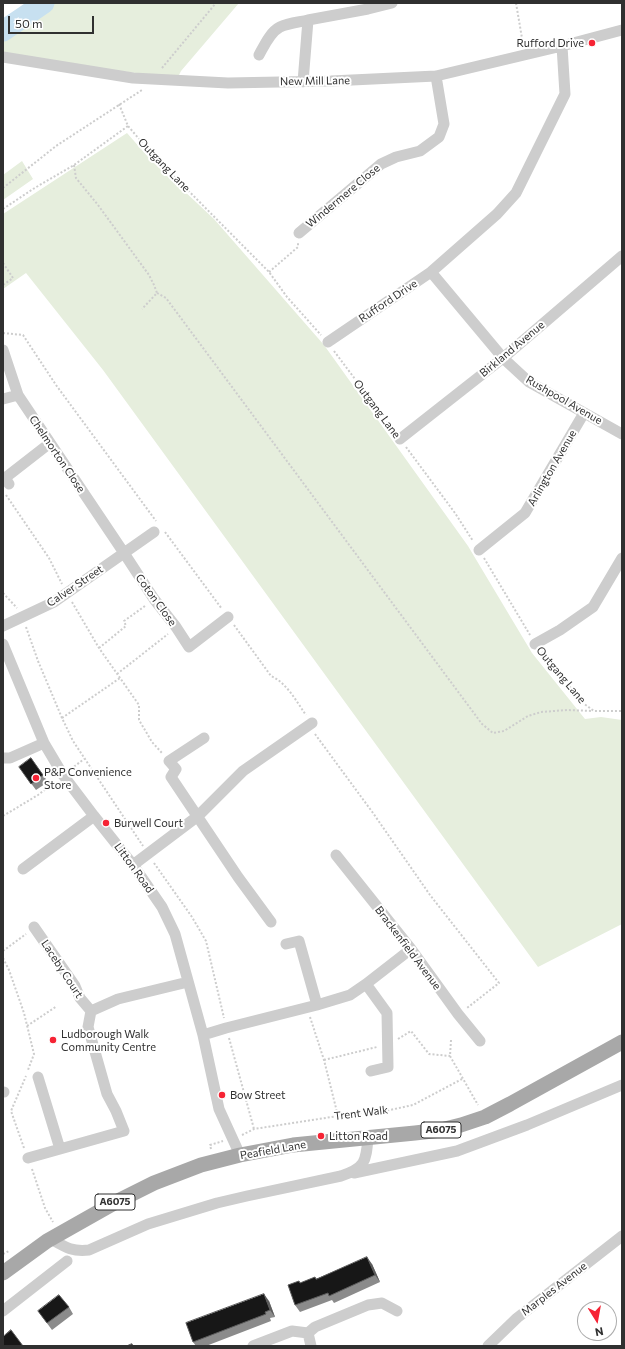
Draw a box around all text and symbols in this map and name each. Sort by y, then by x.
scale bar [10,8,96,34]
text: 50 m [15,16,43,30]
place label: Rufford Drive [517,36,584,50]
marker: Rufford Drive [587,38,597,48]
street label: New Mill Lane [280,74,350,88]
street label: Outgang Lane [135,135,193,195]
street label: Windermere Close [304,161,382,231]
street label: Rufford Drive [356,277,420,325]
street label: Birkland Avenue [477,318,547,380]
street label: Rushpool Avenue [523,373,605,427]
street label: Outgang Lane [351,377,403,441]
street label: Chelmorton Close [26,413,88,495]
street label: Arlington Avenue [525,427,579,509]
street label: Calver Street [44,562,106,610]
street label: Coton Close [133,571,179,629]
street label: Outgang Lane [534,644,588,706]
place label: P&P Convenience Store [44,765,132,791]
marker: P&P Convenience Store [31,773,41,783]
place label: Burwell Court [114,816,183,830]
marker: Burwell Court [101,818,111,828]
street label: Litton Road [111,840,157,896]
street label: Brackenfield Avenue [372,904,444,992]
street label: Laceby Court [38,937,86,1001]
place label: Ludborough Walk Community Centre [61,1027,156,1053]
marker: Ludborough Walk Community Centre [48,1035,58,1045]
place label: Bow Street [230,1088,285,1102]
marker: Bow Street [217,1090,227,1100]
street label: Trent Walk [333,1103,389,1123]
road number: A6075 [421,1122,461,1138]
place label: Litton Road [329,1129,388,1143]
marker: Litton Road [316,1131,326,1141]
street label: Peafield Lane [239,1138,307,1162]
road number: A6075 [95,1194,135,1210]
street label: Marples Avenue [519,1259,589,1319]
north arrow [577,1301,617,1341]
text: N [594,1325,604,1339]

